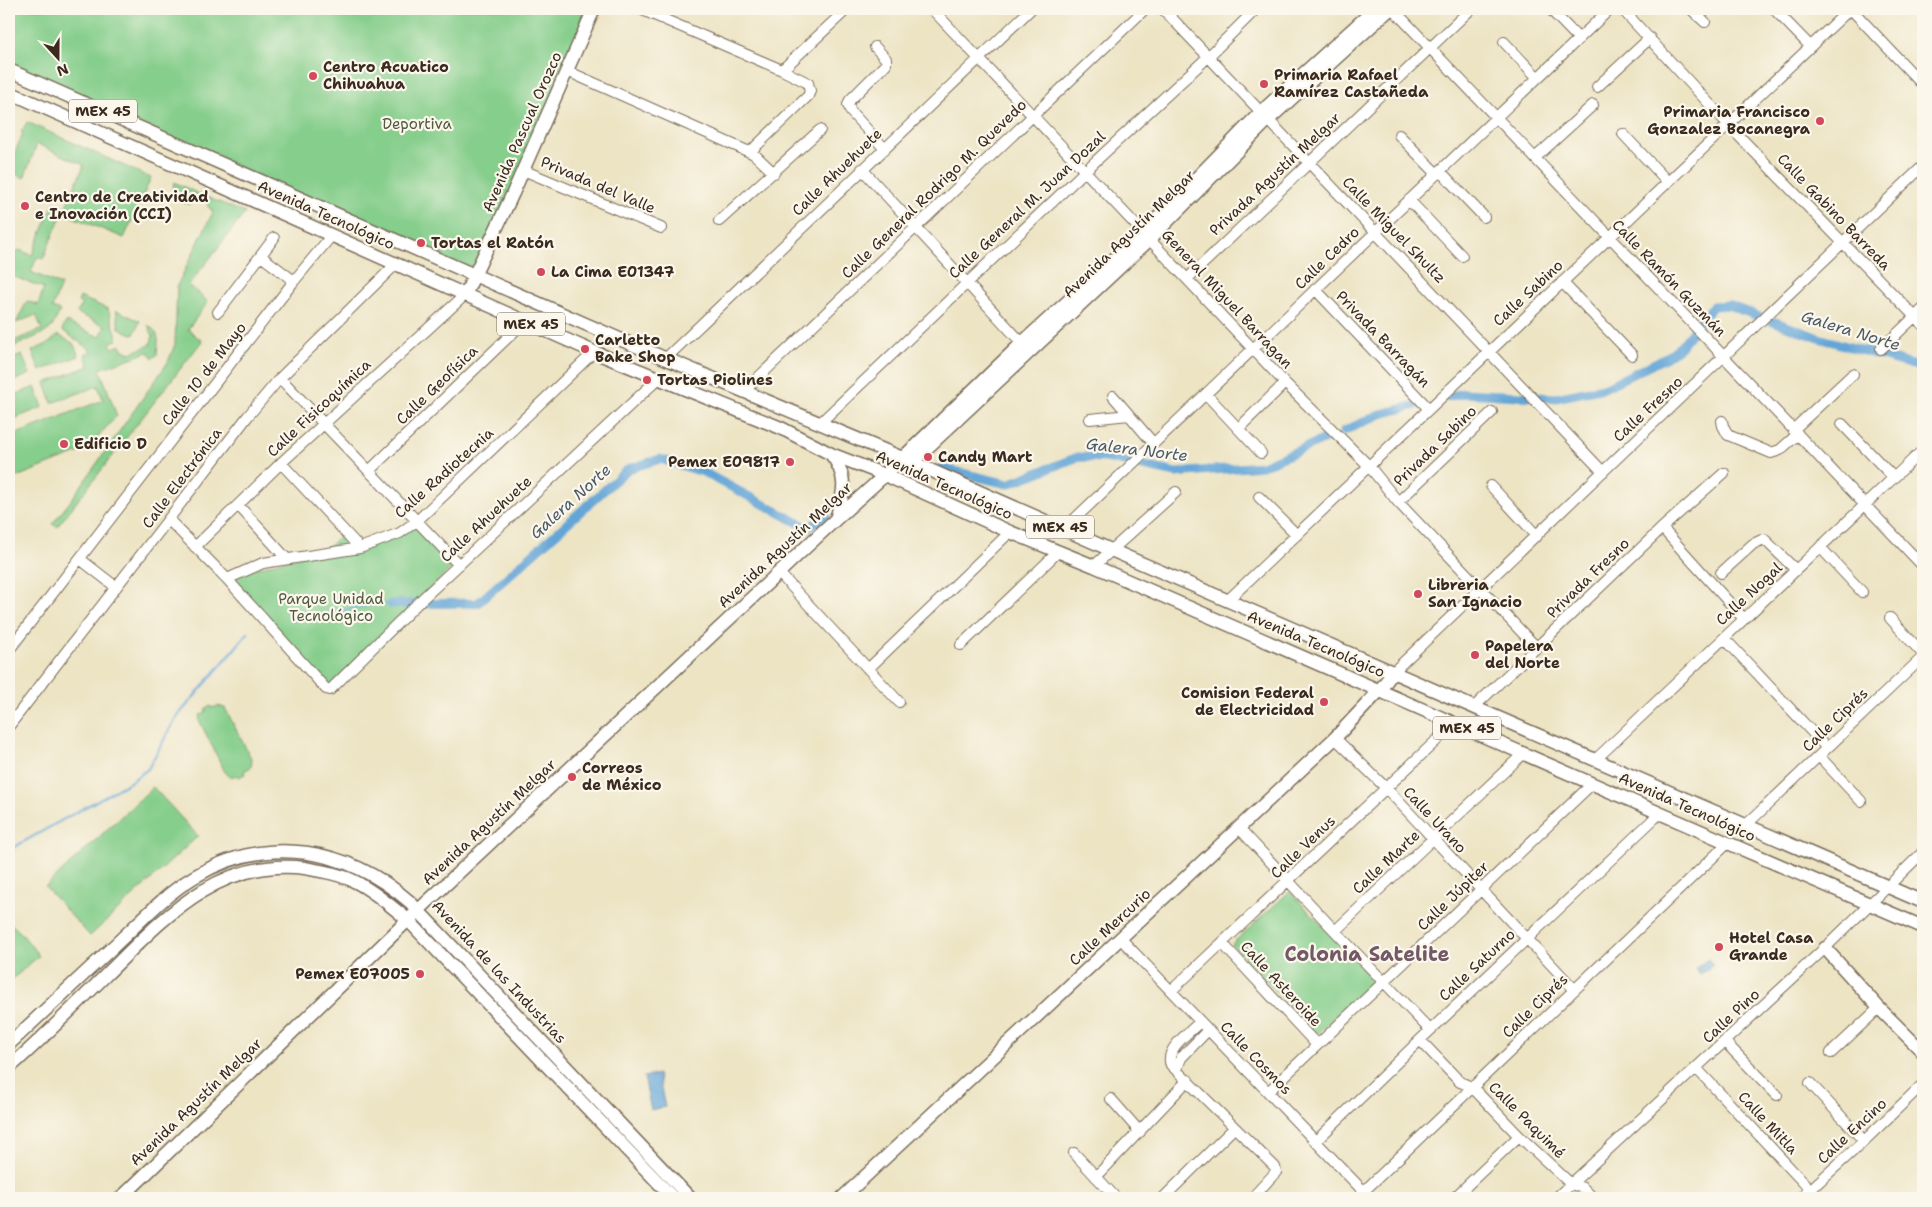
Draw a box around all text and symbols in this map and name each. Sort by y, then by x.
north arrow [32,32,82,82]
street label: Avenida Pascual Orozco [478,49,566,215]
place label: Centro Acuatico Chihuahua [323,57,449,94]
text: N [54,60,71,81]
place label: Primaria Rafael Ramírez Castañeda [1274,65,1429,102]
marker: Centro Acuatico Chihuahua [307,70,319,82]
marker: Primaria Rafael Ramírez Castañeda [1258,78,1270,90]
street label: Calle General Rodrigo M. Quevedo [837,95,1031,283]
road number: MEX 45 [69,100,137,122]
place label: Primaria Francisco Gonzalez Bocanegra [1647,102,1811,139]
street label: Privada Agustín Melgar [1205,108,1345,240]
park label: Deportiva [382,114,452,134]
marker: Primaria Francisco Gonzalez Bocanegra [1814,115,1826,127]
street label: Calle Ahuehuete [788,124,886,220]
street label: Calle General M. Juan Dozal [944,126,1110,283]
street label: Calle Gabino Barreda [1773,149,1896,275]
street label: Privada del Valle [538,152,658,218]
street label: Avenida Agustín Melgar [1059,166,1199,302]
street label: Calle Miguel Shultz [1338,172,1450,288]
street label: Avenida Tecnológico [254,176,398,254]
place label: Centro de Creatividad e Inovación (CCI) [35,187,209,224]
marker: Centro de Creatividad e Inovación (CCI) [19,200,31,212]
street label: Calle Ramón Guzmán [1608,215,1730,341]
street label: Calle Cedro [1290,222,1364,294]
street label: General Miguel Barragan [1157,225,1297,373]
place label: Tortas el Ratón [431,233,554,253]
marker: Tortas el Ratón [415,237,427,249]
street label: Calle Sabino [1489,255,1567,331]
place label: La Cima E01347 [551,262,675,282]
marker: La Cima E01347 [535,266,547,278]
street label: Privada Barragán [1332,286,1434,392]
water label: Galera Norte [1799,305,1903,355]
road number: MEX 45 [497,312,565,336]
street label: Calle 10 de Mayo [157,318,251,430]
place label: Carletto Bake Shop [595,330,675,367]
street label: Calle Geofísica [392,340,483,429]
marker: Carletto Bake Shop [579,343,591,355]
street label: Calle Fisicoquímica [263,354,376,461]
place label: Tortas Piolines [657,370,773,390]
street label: Calle Fresno [1609,372,1687,446]
marker: Tortas Piolines [641,374,653,386]
street label: Privada Sabino [1389,401,1481,491]
street label: Calle Electrónica [138,423,227,532]
street label: Calle Radiotecnia [390,423,498,523]
water label: Galera Norte [1085,433,1189,466]
place label: Edificio D [74,434,147,454]
marker: Edificio D [58,438,70,450]
street label: Avenida Tecnológico [872,446,1016,524]
place label: Candy Mart [938,447,1032,467]
marker: Candy Mart [922,451,934,463]
place label: Pemex E09817 [668,452,780,472]
marker: Pemex E09817 [784,456,796,468]
water label: Galera Norte [525,459,615,543]
street label: Calle Ahuehuete [436,471,536,567]
street label: Avenida Agustín Melgar [714,478,856,612]
road number: MEX 45 [1026,516,1094,538]
street label: Privada Fresno [1542,533,1634,623]
street label: Calle Nogal [1711,558,1787,630]
place label: Libreria San Ignacio [1428,575,1522,612]
marker: Libreria San Ignacio [1412,588,1424,600]
park label: Parque Unidad Tecnológico [278,589,384,626]
street label: Avenida Tecnológico [1244,606,1388,682]
place label: Papelera del Norte [1485,636,1560,673]
marker: Papelera del Norte [1469,649,1481,661]
place label: Comision Federal de Electricidad [1181,683,1314,720]
street label: Calle Ciprés [1798,684,1872,756]
marker: Comision Federal de Electricidad [1318,696,1330,708]
road number: MEX 45 [1433,716,1501,740]
street label: Avenida Agustín Melgar [418,755,560,889]
place label: Correos de México [582,758,662,795]
street label: Avenida Tecnológico [1615,768,1759,846]
marker: Correos de México [566,771,578,783]
street label: Calle Urano [1399,782,1471,858]
street label: Calle Venus [1266,811,1340,883]
street label: Calle Marte [1348,826,1424,898]
street label: Calle Júpiter [1413,857,1493,935]
street label: Calle Mercurio [1065,884,1155,970]
street label: Avenida de las Industrias [427,896,571,1048]
street label: Calle Saturno [1434,924,1520,1006]
place label: Hotel Casa Grande [1729,928,1814,965]
street label: Calle Asteroide [1236,937,1326,1031]
district label: Colonia Satelite [1285,941,1449,967]
marker: Hotel Casa Grande [1713,941,1725,953]
place label: Pemex E07005 [295,964,410,984]
marker: Pemex E07005 [414,968,426,980]
street label: Calle Ciprés [1498,970,1572,1042]
street label: Calle Pino [1698,984,1764,1048]
street label: Calle Cosmos [1216,1017,1296,1099]
street label: Avenida Agustín Melgar [126,1034,266,1170]
street label: Calle Paquimé [1484,1077,1570,1163]
street label: Calle Mitla [1734,1087,1803,1159]
street label: Calle Encino [1813,1094,1891,1168]

